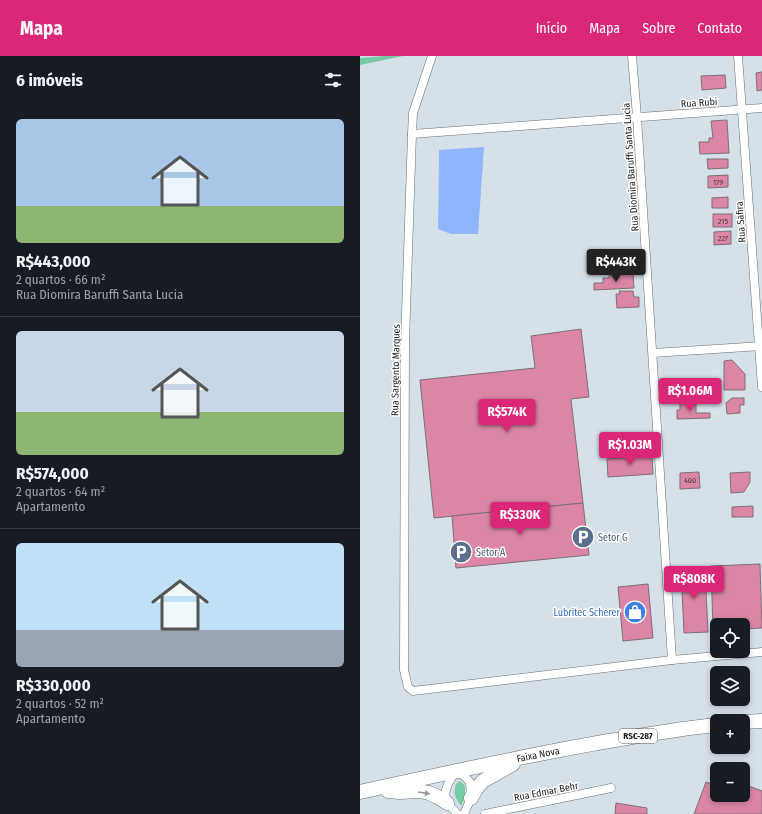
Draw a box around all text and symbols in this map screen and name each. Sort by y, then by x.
text: Mapa [20,17,63,40]
text: Início [536,20,567,37]
text: Mapa [589,20,620,37]
text: Sobre [642,20,675,37]
text: Contato [697,20,742,37]
icon: filters [322,69,344,91]
text: 6 imóveis [16,70,83,91]
street label: Rua Rubi [680,96,718,110]
street label: Rua Diomira Baruffi Santa Lucia [621,102,641,232]
icon: home [144,145,216,217]
house number: 179 [713,178,723,187]
street label: Rua Safira [734,201,748,243]
house number: 215 [718,217,728,226]
house number: 227 [718,234,729,243]
pin: R$443K [583,249,649,283]
text: R$443,000 [16,251,91,272]
text: R$443K [596,254,636,269]
text: 2 quartos · 66 m² [16,272,105,287]
text: Rua Diomira Baruffi Santa Lucia [16,287,183,302]
street label: Rua Sargento Marques [389,324,403,416]
icon: home [144,357,216,429]
pin: R$1.06M [653,378,727,412]
text: R$1.06M [668,383,712,398]
pin: R$574K [474,399,540,433]
text: R$574K [487,404,527,419]
pin: R$1.03M [593,432,667,466]
text: R$1.03M [608,437,652,452]
text: R$574,000 [16,463,89,484]
house number: 400 [684,476,696,485]
text: 2 quartos · 64 m² [16,484,105,499]
text: Apartamento [16,499,85,514]
pin: R$330K [487,502,553,536]
text: R$330K [500,507,540,522]
parking icon: Setor G [570,524,596,550]
place label: Setor G [598,532,628,544]
parking icon: Setor A [448,539,474,565]
place label: Setor A [476,547,506,559]
pin: R$808K [661,566,727,600]
icon: home [144,569,216,641]
text: R$808K [673,571,715,586]
shop icon: Lubritec Scherer [622,599,648,625]
place label: Lubritec Scherer [553,607,621,619]
map controls [710,618,750,802]
button: locate [710,618,750,658]
button: layers [710,666,750,706]
text: R$330,000 [16,675,91,696]
text: 2 quartos · 52 m² [16,696,104,711]
text: Apartamento [16,711,85,726]
button: + [710,714,750,754]
road number: RSC-287 [619,729,657,743]
street label: Faixa Nova [516,745,561,765]
button: − [710,762,750,802]
street label: Rua Edmar Behr [513,780,580,804]
one-way arrow [418,790,430,796]

